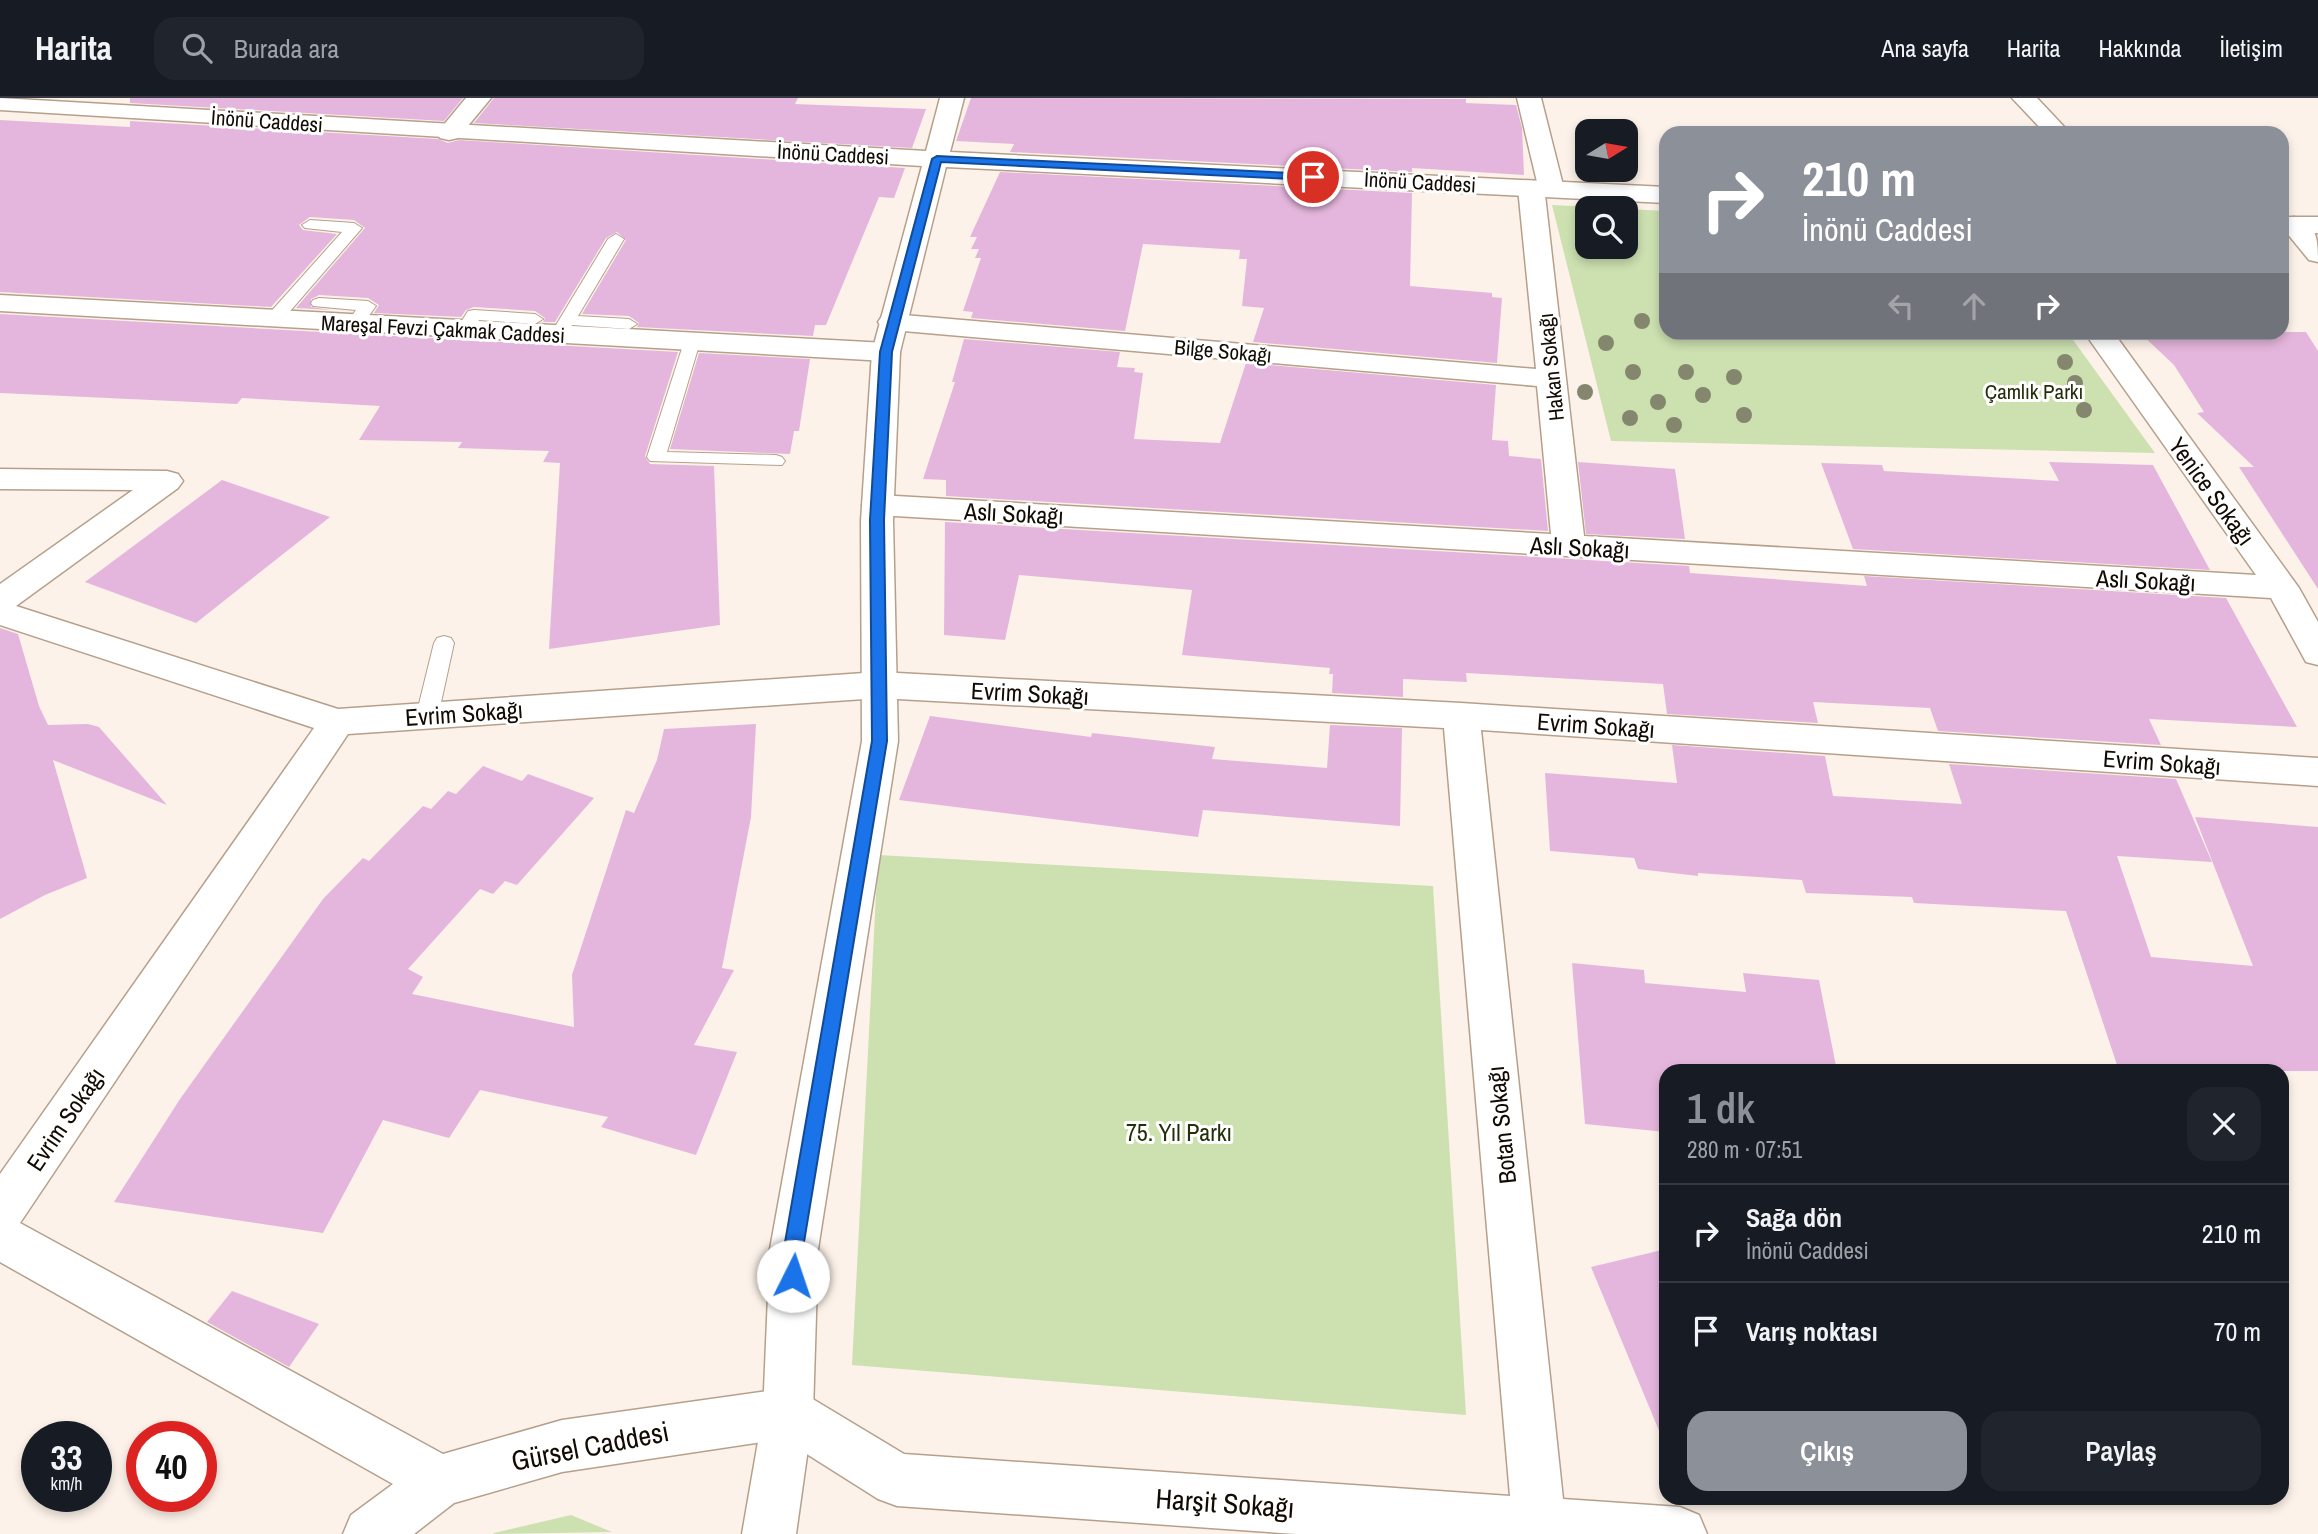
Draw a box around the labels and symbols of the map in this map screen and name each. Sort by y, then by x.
street label: İnönü Caddesi [210,103,324,139]
north arrow [1575,119,1638,182]
street label: İnönü Caddesi [776,137,890,171]
pin [1283,147,1343,207]
street label: İnönü Caddesi [1363,165,1477,199]
street label: Mareşal Fevzi Çakmak Caddesi [320,308,566,350]
street label: Hakan Sokağı [1531,312,1571,422]
street label: Bilge Sokağı [1173,332,1273,370]
park label: Çamlık Parkı [1985,377,2083,406]
street label: Yenice Sokağı [2162,430,2262,552]
street label: Aslı Sokağı [962,494,1065,532]
street label: Aslı Sokağı [1528,528,1631,566]
street label: Aslı Sokağı [2094,561,2197,599]
street label: Evrim Sokağı [970,674,1090,712]
street label: Evrim Sokağı [404,693,524,733]
street label: Evrim Sokağı [1536,705,1656,745]
street label: Evrim Sokağı [2102,742,2222,782]
street label: Evrim Sokağı [19,1061,111,1177]
street label: Botan Sokağı [1479,1065,1523,1185]
park label: 75. Yıl Parkı [1126,1116,1232,1148]
position arrow [756,1239,830,1313]
street label: Gürsel Caddesi [508,1412,672,1480]
speed limit sign: 40 [126,1421,217,1512]
street label: Harşit Sokağı [1154,1479,1296,1527]

